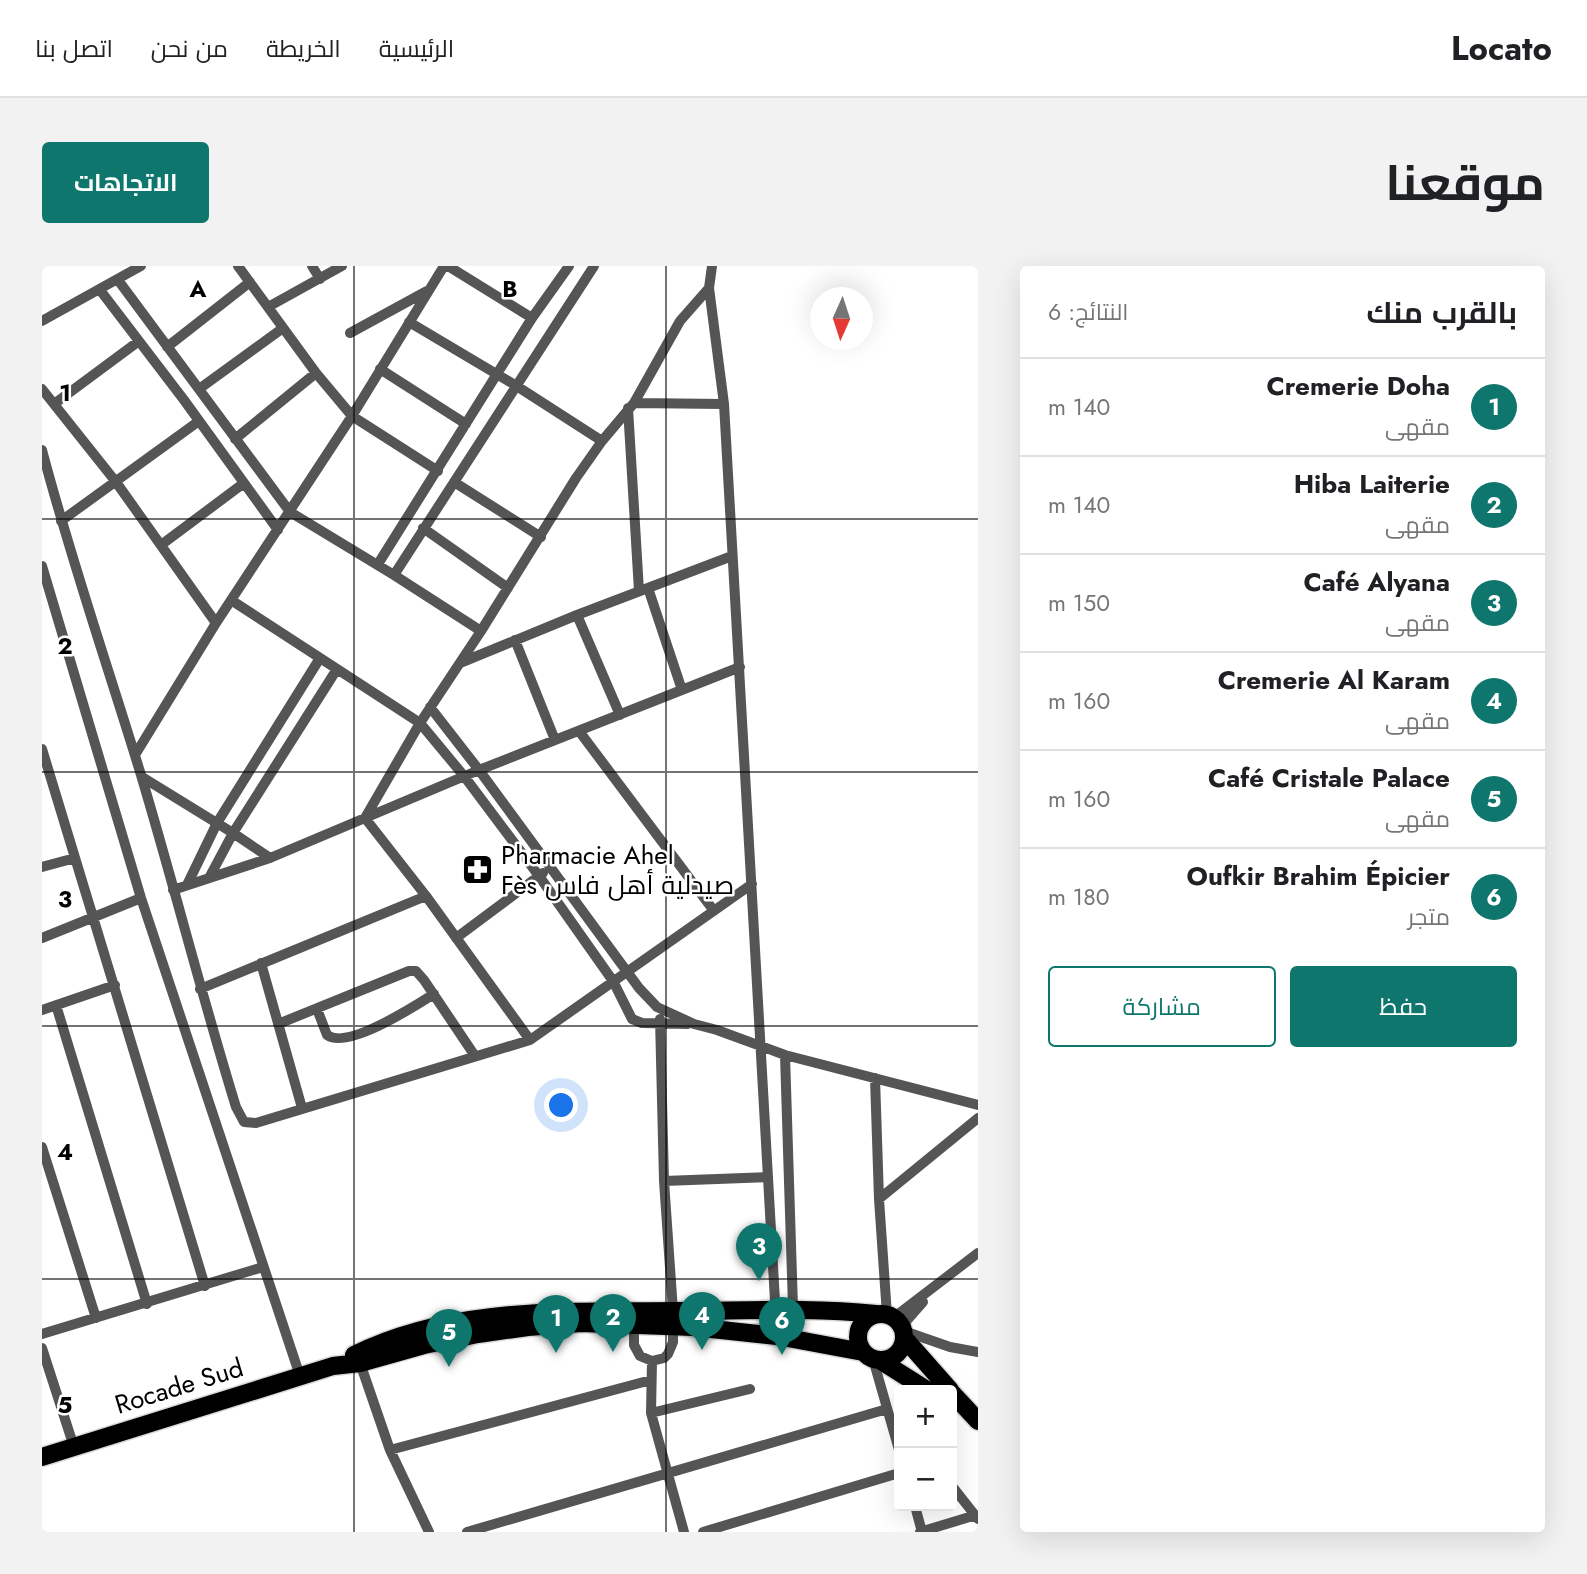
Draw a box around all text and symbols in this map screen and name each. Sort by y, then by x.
text: Locato [1451,25,1552,72]
text: اتصل بنا [35,31,113,66]
text: من نحن [151,31,228,66]
text: الخريطة [266,31,341,66]
text: الرئيسية [379,31,454,66]
button: الاتجاهات [42,142,209,223]
text: موقعنا [1385,148,1545,218]
text: A [189,272,207,306]
text: B [502,272,518,306]
north arrow [810,287,873,350]
text: بالقرب منك [1366,291,1517,334]
text: النتائج: 6 [1048,295,1128,329]
text: Cremerie Doha [1267,367,1450,405]
text: 1 [59,376,71,410]
text: 140 m [1048,390,1110,424]
text: 1 [1488,390,1500,424]
text: مقهى [1385,410,1450,444]
text: Hiba Laiterie [1294,465,1450,503]
text: 140 m [1048,488,1110,522]
text: 2 [1486,488,1502,522]
text: مقهى [1385,508,1450,542]
text: Café Alyana [1303,563,1450,601]
text: 150 m [1048,586,1110,620]
text: 3 [1487,586,1501,620]
text: مقهى [1385,606,1450,640]
text: 2 [57,629,73,663]
text: Cremerie Al Karam [1218,661,1450,699]
text: 160 m [1048,684,1110,718]
text: 4 [1486,684,1502,718]
text: مقهى [1385,704,1450,738]
text: Café Cristale Palace [1208,759,1450,797]
text: 160 m [1048,782,1110,816]
text: 5 [1487,782,1501,816]
text: مقهى [1385,802,1450,836]
place label: Pharmacie Ahel Fès صيدلية أهل فاس [501,836,734,904]
pharmacy icon: Pharmacie Ahel Fès صيدلية أهل فاس [461,853,495,887]
text: Oufkir Brahim Épicier [1187,857,1450,895]
text: 180 m [1048,880,1110,914]
text: 6 [1486,880,1502,914]
text: 3 [58,882,72,916]
text: متجر [1408,900,1450,934]
button: مشاركة [1048,966,1276,1047]
button: حفظ [1290,966,1517,1047]
your location [544,1088,578,1122]
text: 4 [57,1135,73,1169]
pin: 3 [736,1223,782,1281]
pin: 4 [679,1292,725,1350]
pin: 2 [590,1294,636,1352]
pin: 1 [533,1295,579,1353]
pin: 6 [759,1297,805,1355]
pin: 5 [426,1309,472,1367]
street label: Rocade Sud [110,1348,248,1424]
map controls [894,1385,957,1511]
button: + [894,1385,957,1448]
text: 5 [58,1388,72,1422]
button: − [894,1448,957,1511]

